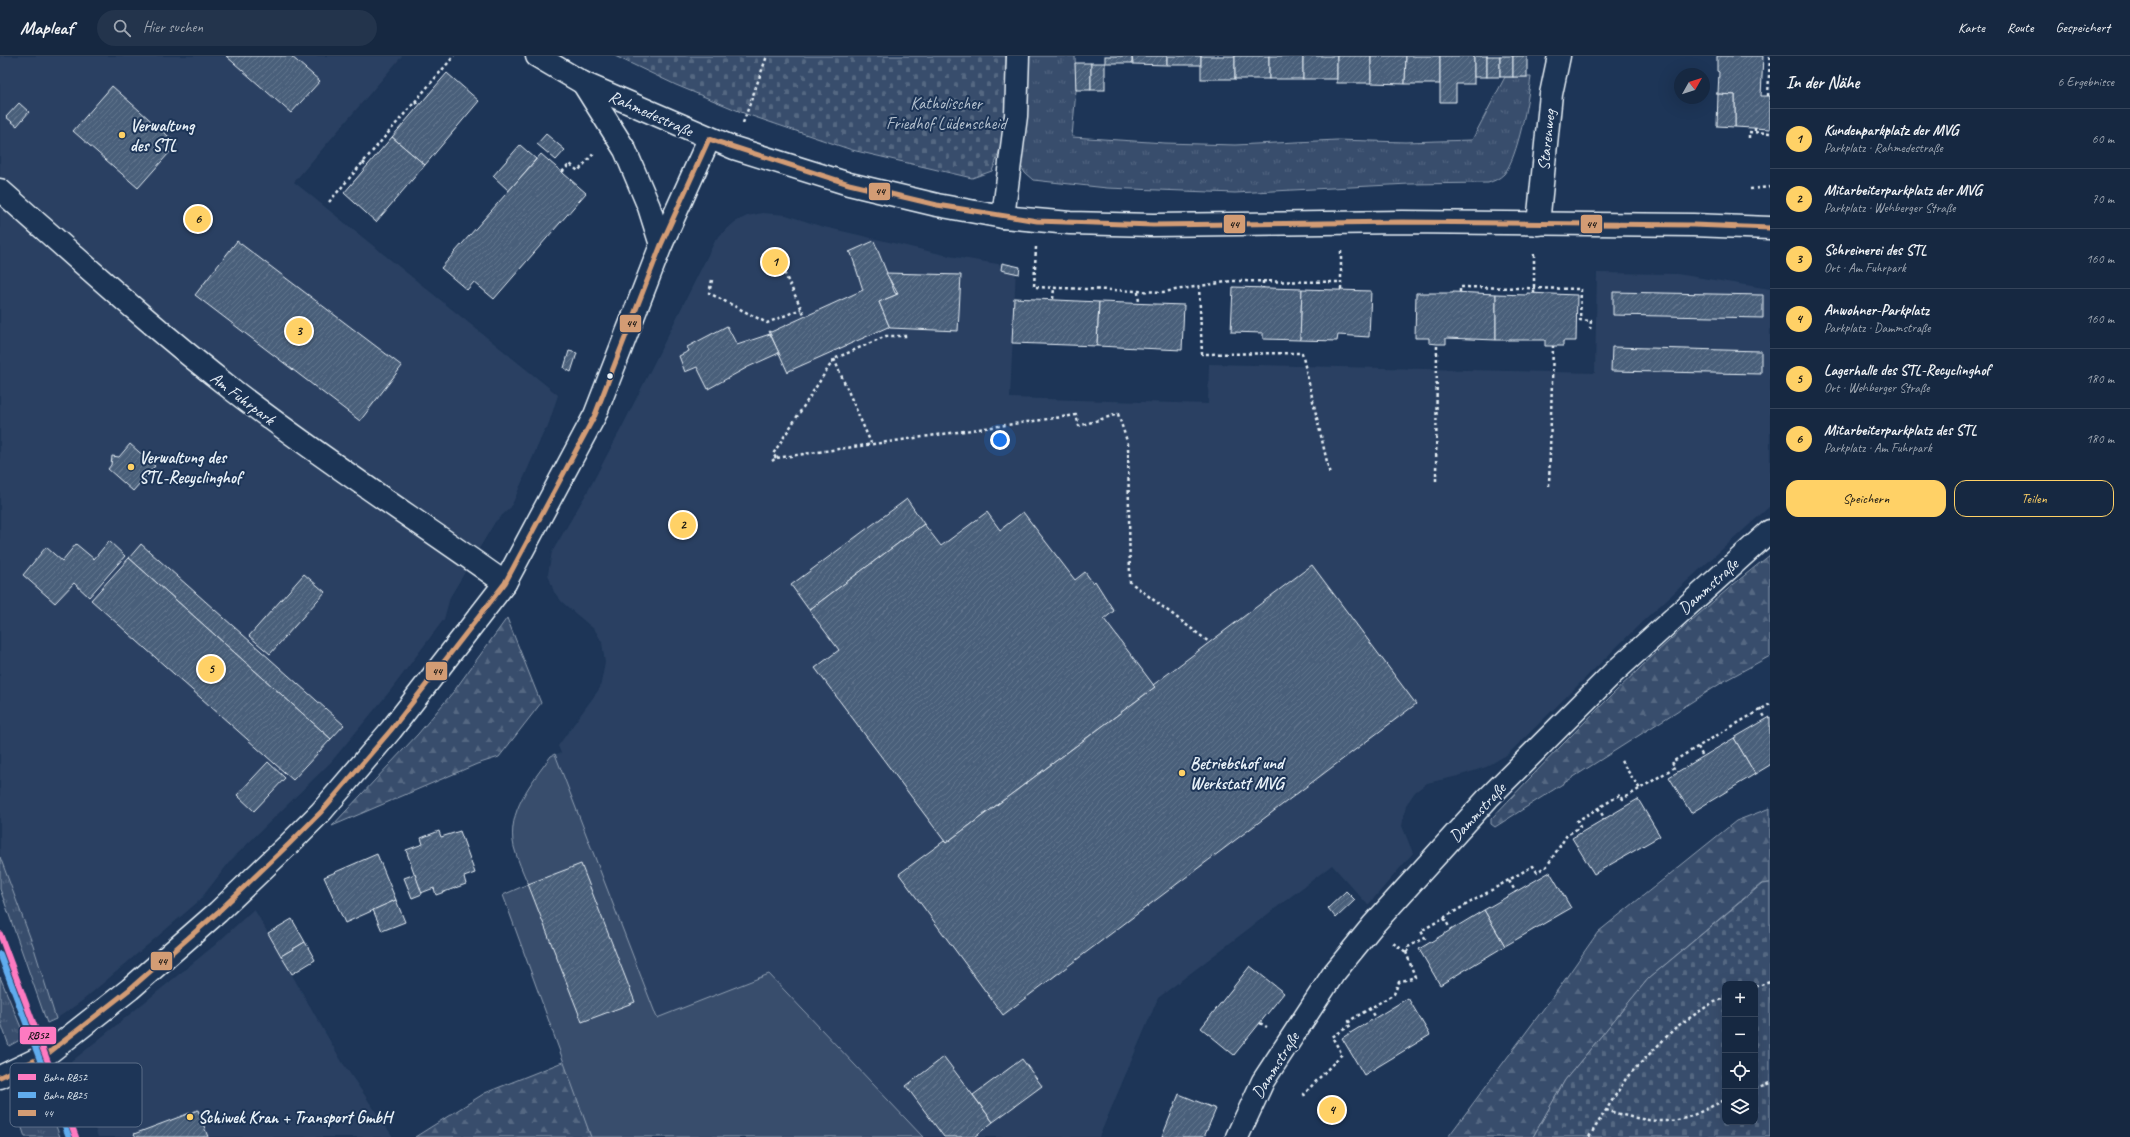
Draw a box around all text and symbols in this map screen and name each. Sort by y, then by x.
search box [97,10,377,46]
text: Mapleaf [20,16,73,40]
icon: search [111,17,133,39]
text: Hier suchen [143,18,203,37]
text: Karte [1958,19,1985,36]
text: Route [2007,19,2033,36]
text: Gespeichert [2055,19,2110,36]
north arrow [1674,68,1710,104]
text: In der Nähe [1786,72,1859,93]
text: 6 Ergebnisse [2058,74,2114,90]
street label: Rahmedestraße [606,86,697,142]
park label: Katholischer Friedhof Lüdenscheid [886,93,1008,134]
street label: Starenweg [1533,107,1560,172]
place label: Verwaltung des STL [130,115,196,156]
text: Kundenparkplatz der MVG [1824,121,1958,140]
marker: Verwaltung des STL [117,130,127,140]
text: 1 [1796,131,1802,147]
text: 60 m [2092,131,2114,147]
text: Parkplatz · Rahmedestraße [1824,140,1943,156]
text: Mitarbeiterparkplatz der MVG [1824,181,1982,200]
line badge: 44 [868,182,891,201]
text: 44 [875,184,887,198]
text: 2 [1796,191,1802,207]
text: 70 m [2092,191,2114,207]
text: Parkplatz · Wehberger Straße [1824,200,1955,216]
pin: 6 [185,204,211,234]
line badge: 44 [1223,214,1246,234]
line badge: 44 [1580,214,1603,234]
text: 44 [1229,217,1241,231]
text: 44 [1586,217,1598,231]
text: Schreinerei des STL [1824,241,1927,260]
pin: 1 [762,247,788,277]
text: 3 [1796,251,1802,267]
text: 160 m [2086,251,2114,267]
text: Ort · Am Fuhrpark [1824,260,1906,276]
text: Anwohner-Parkplatz [1824,301,1929,320]
text: 4 [1796,311,1802,327]
text: 160 m [2086,311,2114,327]
line badge: 44 [619,314,642,333]
pin: 3 [286,316,312,346]
text: 44 [626,316,638,330]
text: Parkplatz · Dammstraße [1824,320,1931,336]
text: Lagerhalle des STL-Recyclinghof [1824,361,1990,380]
street label: Am Fuhrpark [206,367,281,431]
unlabelled marker [605,371,615,381]
text: 5 [1796,371,1802,387]
text: 180 m [2086,371,2114,387]
text: Ort · Wehberger Straße [1824,380,1929,396]
text: Mitarbeiterparkplatz des STL [1824,421,1977,440]
your location [990,430,1010,450]
text: 6 [1796,431,1802,447]
text: 180 m [2086,431,2114,447]
text: Parkplatz · Am Fuhrpark [1824,440,1932,456]
place label: Verwaltung des STL-Recyclinghof [139,447,245,488]
marker: Verwaltung des STL-Recyclinghof [126,462,136,472]
button: Speichern [1786,480,1946,517]
button: Teilen [1954,480,2114,517]
pin: 2 [670,510,696,540]
street label: Dammstraße [1674,553,1744,619]
pin: 5 [198,654,224,684]
line badge: 44 [425,661,448,681]
text: 44 [432,664,444,678]
place label: Betriebshof und Werkstatt MVG [1190,753,1287,794]
marker: Betriebshof und Werkstatt MVG [1177,768,1187,778]
street label: Dammstraße [1445,777,1511,847]
line badge: 44 [150,951,173,971]
text: 44 [157,954,169,968]
map controls [1722,981,1758,1125]
button: + [1722,981,1758,1017]
button: − [1722,1017,1758,1053]
line badge: RB52 [19,1026,57,1045]
street label: Dammstraße [1247,1027,1305,1102]
text: RB52 [27,1028,50,1042]
button: locate [1722,1053,1758,1089]
legend [10,1063,142,1127]
text: Bahn RB52 [43,1070,88,1084]
text: Bahn RB25 [43,1088,88,1102]
button: layers [1722,1089,1758,1125]
pin: 4 [1319,1095,1345,1125]
text: 44 [43,1106,54,1120]
place label: Schiwek Kran + Transport GmbH [198,1107,395,1128]
marker: Schiwek Kran + Transport GmbH [185,1112,195,1122]

